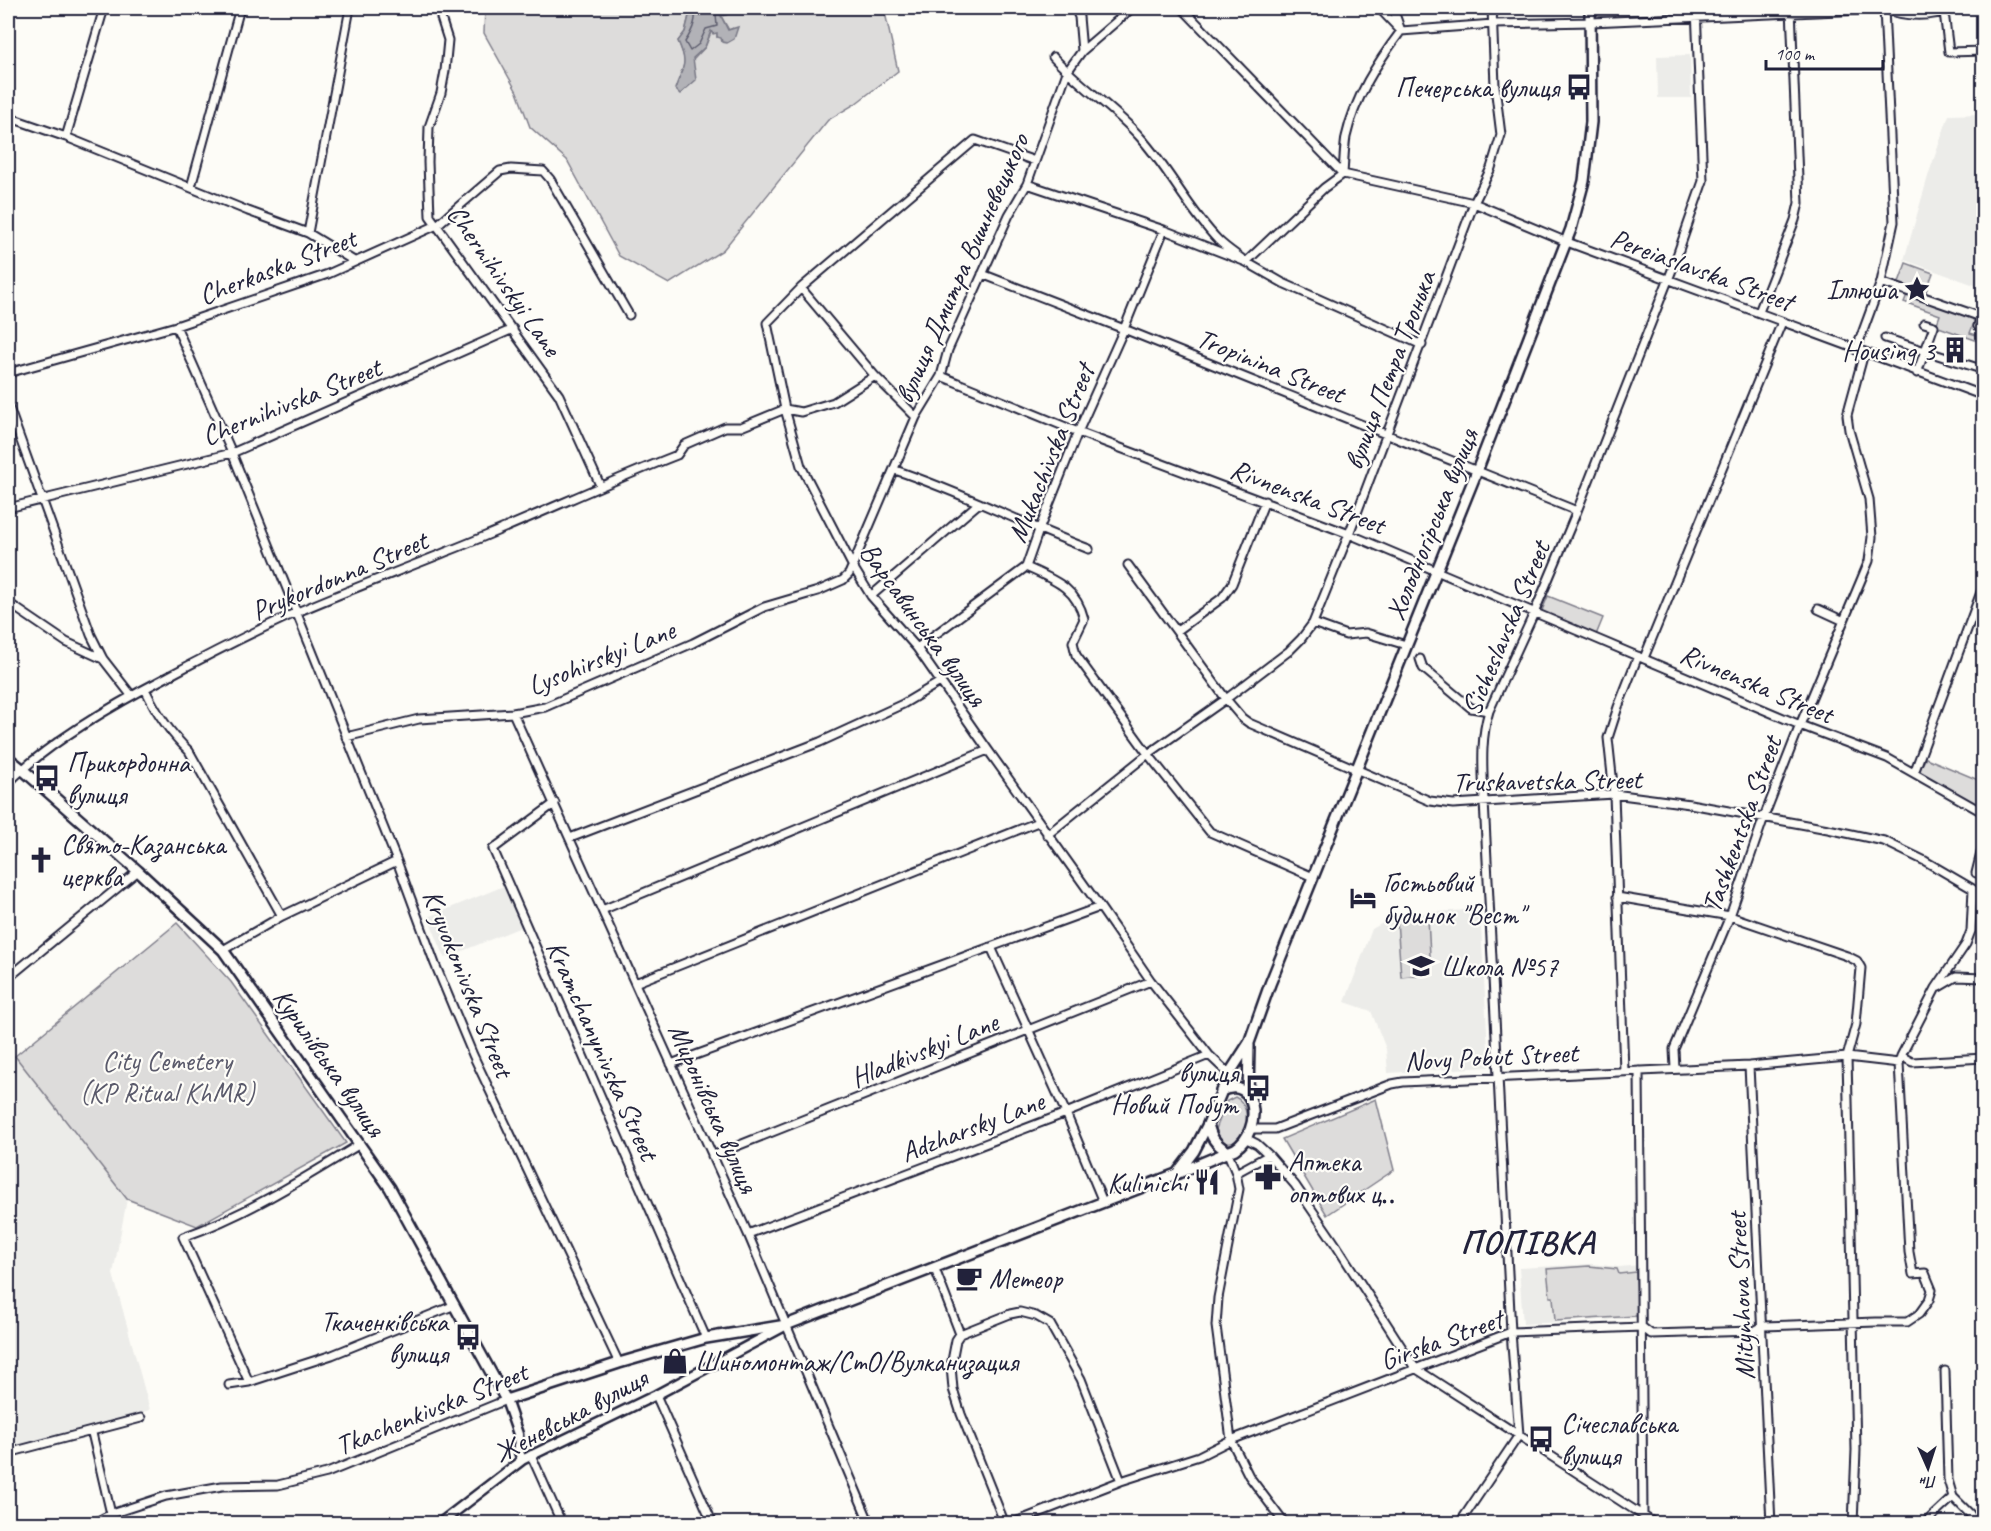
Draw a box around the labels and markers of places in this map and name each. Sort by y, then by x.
place label: Печерська вулиця [1396,70,1561,105]
bus stop icon: Печерська вулиця [1564,72,1594,102]
place label: Іллюша [1826,272,1899,307]
place icon: Іллюша [1902,274,1932,304]
place label: Housing 3 [1842,333,1937,368]
building icon: Housing 3 [1940,335,1970,365]
place label: Прикордонна вулиця [67,745,192,812]
bus stop icon: Прикордонна вулиця [32,763,62,793]
place label: Свято-Казанська церква [61,827,228,894]
church icon: Свято-Казанська церква [26,845,56,875]
place label: Гостьовий будинок "Вест" [1383,865,1530,932]
hotel icon: Гостьовий будинок "Вест" [1348,883,1378,913]
place label: Школа №57 [1441,949,1559,984]
school or university icon: Школа №57 [1406,951,1436,981]
place label: вулиця Новий Побут [1111,1055,1240,1122]
bus stop icon: вулиця Новий Побут [1243,1073,1273,1103]
place label: Аптека оптових ц‥ [1288,1144,1396,1211]
pharmacy icon: Аптека оптових ц‥ [1253,1162,1283,1192]
place label: Kulinichi [1108,1165,1191,1200]
restaurant icon: Kulinichi [1192,1167,1222,1197]
place label: Метеор [989,1261,1063,1296]
cafe icon: Метеор [954,1263,984,1293]
place label: Ткаченківська вулиця [321,1304,450,1371]
bus stop icon: Ткаченківська вулиця [453,1322,483,1352]
place label: Шиномонтаж/СтО/Вулканизация [695,1344,1020,1380]
shop icon: Шиномонтаж/СтО/Вулканизация [660,1346,690,1376]
place label: Січеславська вулиця [1561,1406,1679,1473]
bus stop icon: Січеславська вулиця [1526,1424,1556,1454]

